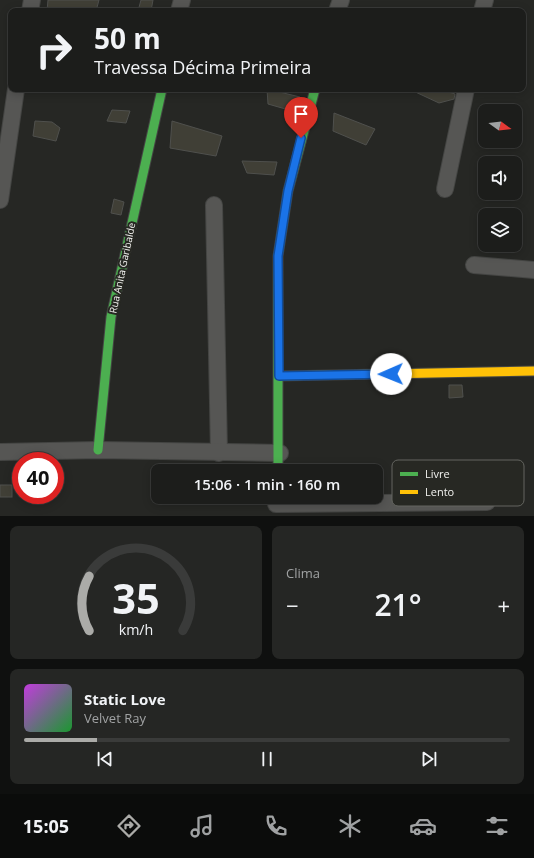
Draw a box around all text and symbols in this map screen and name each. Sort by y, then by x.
text: 50 m [94,19,161,57]
icon: right [28,24,80,76]
text: Travessa Décima Primeira [94,55,311,79]
pin [284,97,318,138]
icon: arrive [290,103,312,125]
north arrow [478,104,522,148]
map controls [478,104,522,252]
button: sound [478,156,522,200]
button: layers [478,208,522,252]
street label: Rua Anita Garibalde [106,221,139,315]
position arrow [370,353,412,395]
speed limit sign: 40 [12,452,64,504]
legend [392,460,524,506]
text: Livre [425,466,450,481]
text: 15:06 · 1 min · 160 m [194,474,340,494]
text: Lento [425,484,455,499]
text: Clima [286,564,320,582]
text: 35 [112,569,160,625]
text: 21° [374,584,422,625]
text: − [286,590,299,620]
text: + [497,590,510,620]
text: km/h [119,619,153,638]
text: Static Love [84,689,166,709]
text: Velvet Ray [84,709,146,727]
icon: previous [94,748,116,770]
icon: pause [256,748,278,770]
icon: next [418,748,440,770]
icon: directions [115,812,143,840]
icon: music [188,812,216,840]
icon: phone [262,812,290,840]
icon: climate [336,812,364,840]
icon: car [409,812,437,840]
icon: filters [483,812,511,840]
text: 15:05 [23,814,69,838]

